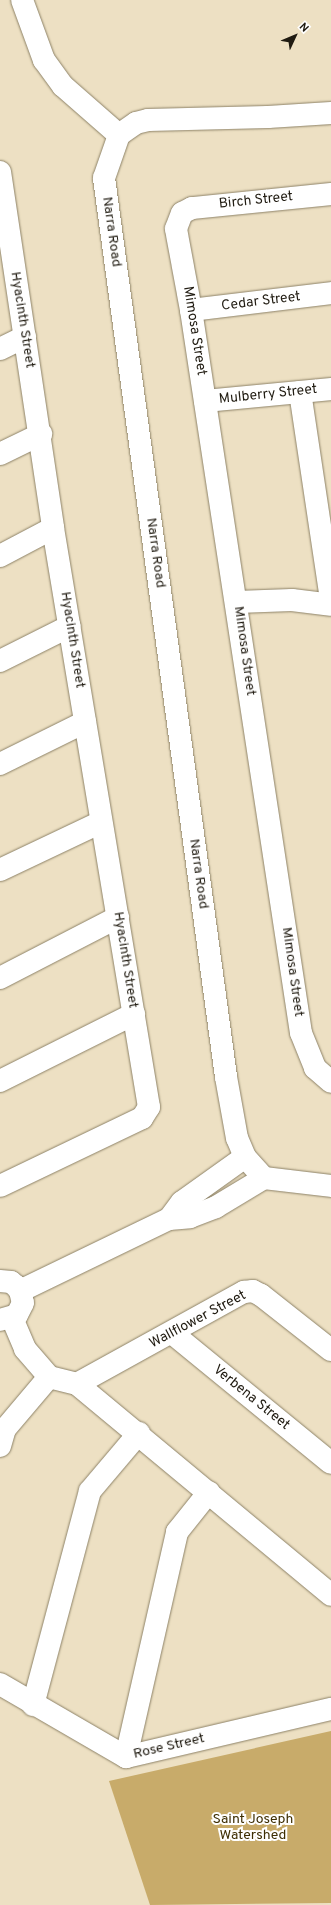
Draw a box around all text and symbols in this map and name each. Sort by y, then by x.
north arrow [275,16,315,56]
text: N [296,20,311,35]
street label: Birch Street [218,189,294,213]
street label: Narra Road [98,196,124,268]
street label: Hyacinth Street [6,271,38,369]
street label: Mimosa Street [179,285,209,377]
street label: Cedar Street [220,289,302,315]
street label: Mulberry Street [218,381,318,409]
street label: Narra Road [142,517,168,589]
street label: Hyacinth Street [56,591,88,689]
street label: Mimosa Street [229,605,259,697]
street label: Narra Road [185,838,211,910]
street label: Hyacinth Street [109,911,141,1009]
street label: Mimosa Street [277,926,307,1018]
street label: Wallflower Street [147,1287,249,1353]
street label: Verbena Street [209,1362,293,1434]
street label: Rose Street [132,1731,206,1763]
park label: Saint Joseph Watershed [213,1812,293,1844]

